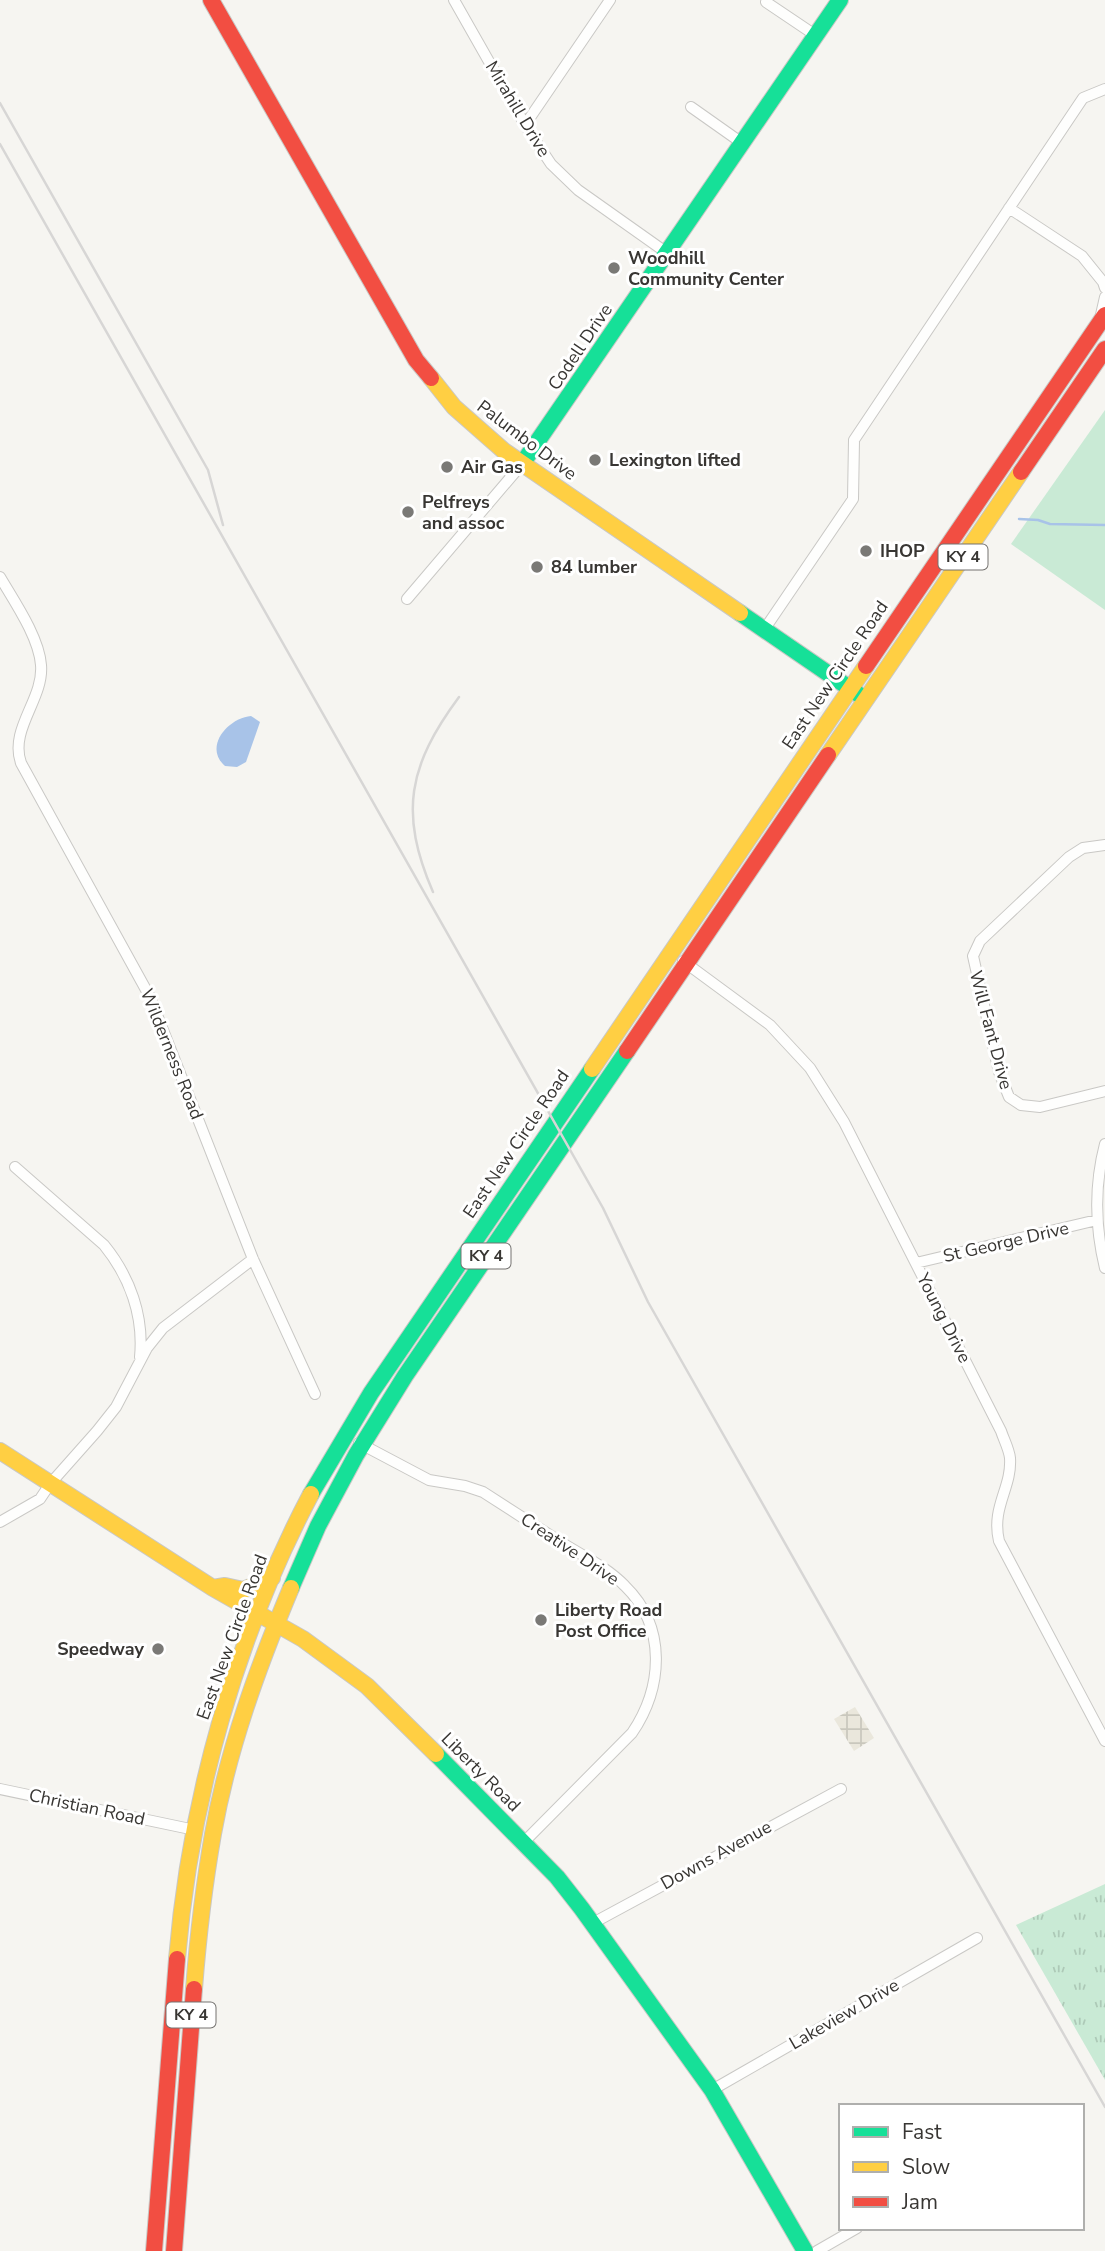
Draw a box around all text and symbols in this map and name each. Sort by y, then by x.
street label: Mirahill Drive [480,57,556,161]
place label: Woodhill Community Center [628,246,784,291]
marker: Woodhill Community Center [606,260,622,276]
street label: Codell Drive [542,299,618,395]
street label: Palumbo Drive [472,395,582,485]
place label: Lexington lifted [609,448,741,472]
marker: Lexington lifted [587,452,603,468]
place label: Air Gas [461,455,523,479]
marker: Air Gas [439,459,455,475]
place label: Pelfreys and assoc [422,490,505,535]
marker: Pelfreys and assoc [400,504,416,520]
place label: IHOP [880,539,925,563]
marker: IHOP [858,543,874,559]
road number: KY 4 [939,544,988,570]
place label: 84 lumber [551,555,637,579]
marker: 84 lumber [529,559,545,575]
street label: East New Circle Road [776,596,894,754]
street label: Will Fant Drive [964,968,1018,1092]
street label: Wilderness Road [135,985,209,1123]
street label: East New Circle Road [457,1065,575,1223]
street label: St George Drive [941,1216,1071,1268]
road number: KY 4 [462,1244,510,1268]
street label: Young Drive [911,1268,977,1367]
street label: Creative Drive [516,1507,624,1591]
street label: East New Circle Road [191,1551,273,1723]
place label: Liberty Road Post Office [555,1598,662,1643]
marker: Liberty Road Post Office [533,1612,549,1628]
place label: Speedway [57,1637,145,1661]
marker: Speedway [150,1641,166,1657]
street label: Liberty Road [436,1727,526,1817]
street label: Christian Road [27,1783,147,1831]
street label: Downs Avenue [656,1815,776,1895]
street label: Lakeview Drive [785,1973,903,2055]
road number: KY 4 [166,2002,216,2027]
legend [839,2104,1084,2230]
text: Fast [902,2118,942,2146]
text: Slow [902,2153,951,2181]
text: Jam [901,2188,938,2216]

